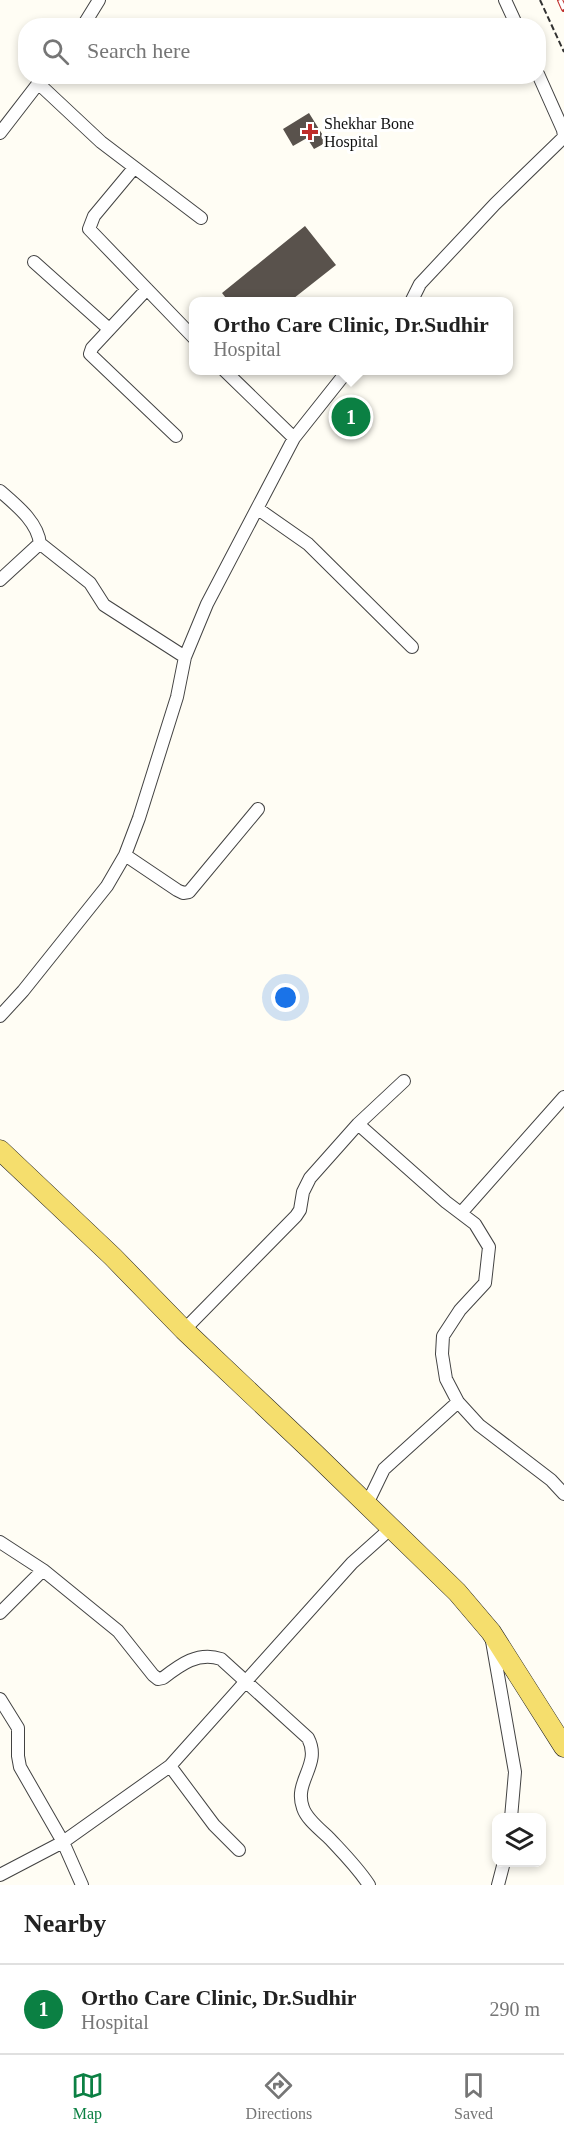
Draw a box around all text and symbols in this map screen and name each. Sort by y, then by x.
search box [18,18,546,84]
icon: search [39,35,72,68]
text: Search here [87,38,190,63]
place label: Shekhar Bone Hospital [324,115,414,151]
marker: Shekhar Bone Hospital [301,123,319,141]
popup [189,297,513,375]
text: Ortho Care Clinic, Dr.Sudhir [213,312,489,337]
text: Hospital [213,338,281,360]
pin: 1 [332,394,370,440]
your location [271,983,300,1012]
map controls [492,1813,546,1867]
button: layers [492,1813,546,1867]
text: Nearby [24,1909,106,1938]
text: Ortho Care Clinic, Dr.Sudhir [81,1985,357,2010]
text: 1 [39,1998,49,2020]
text: 290 m [489,1998,540,2020]
text: Hospital [81,2011,149,2033]
tab: Map [71,2069,104,2123]
tab: Directions [246,2069,312,2123]
tab: Saved [454,2069,493,2123]

